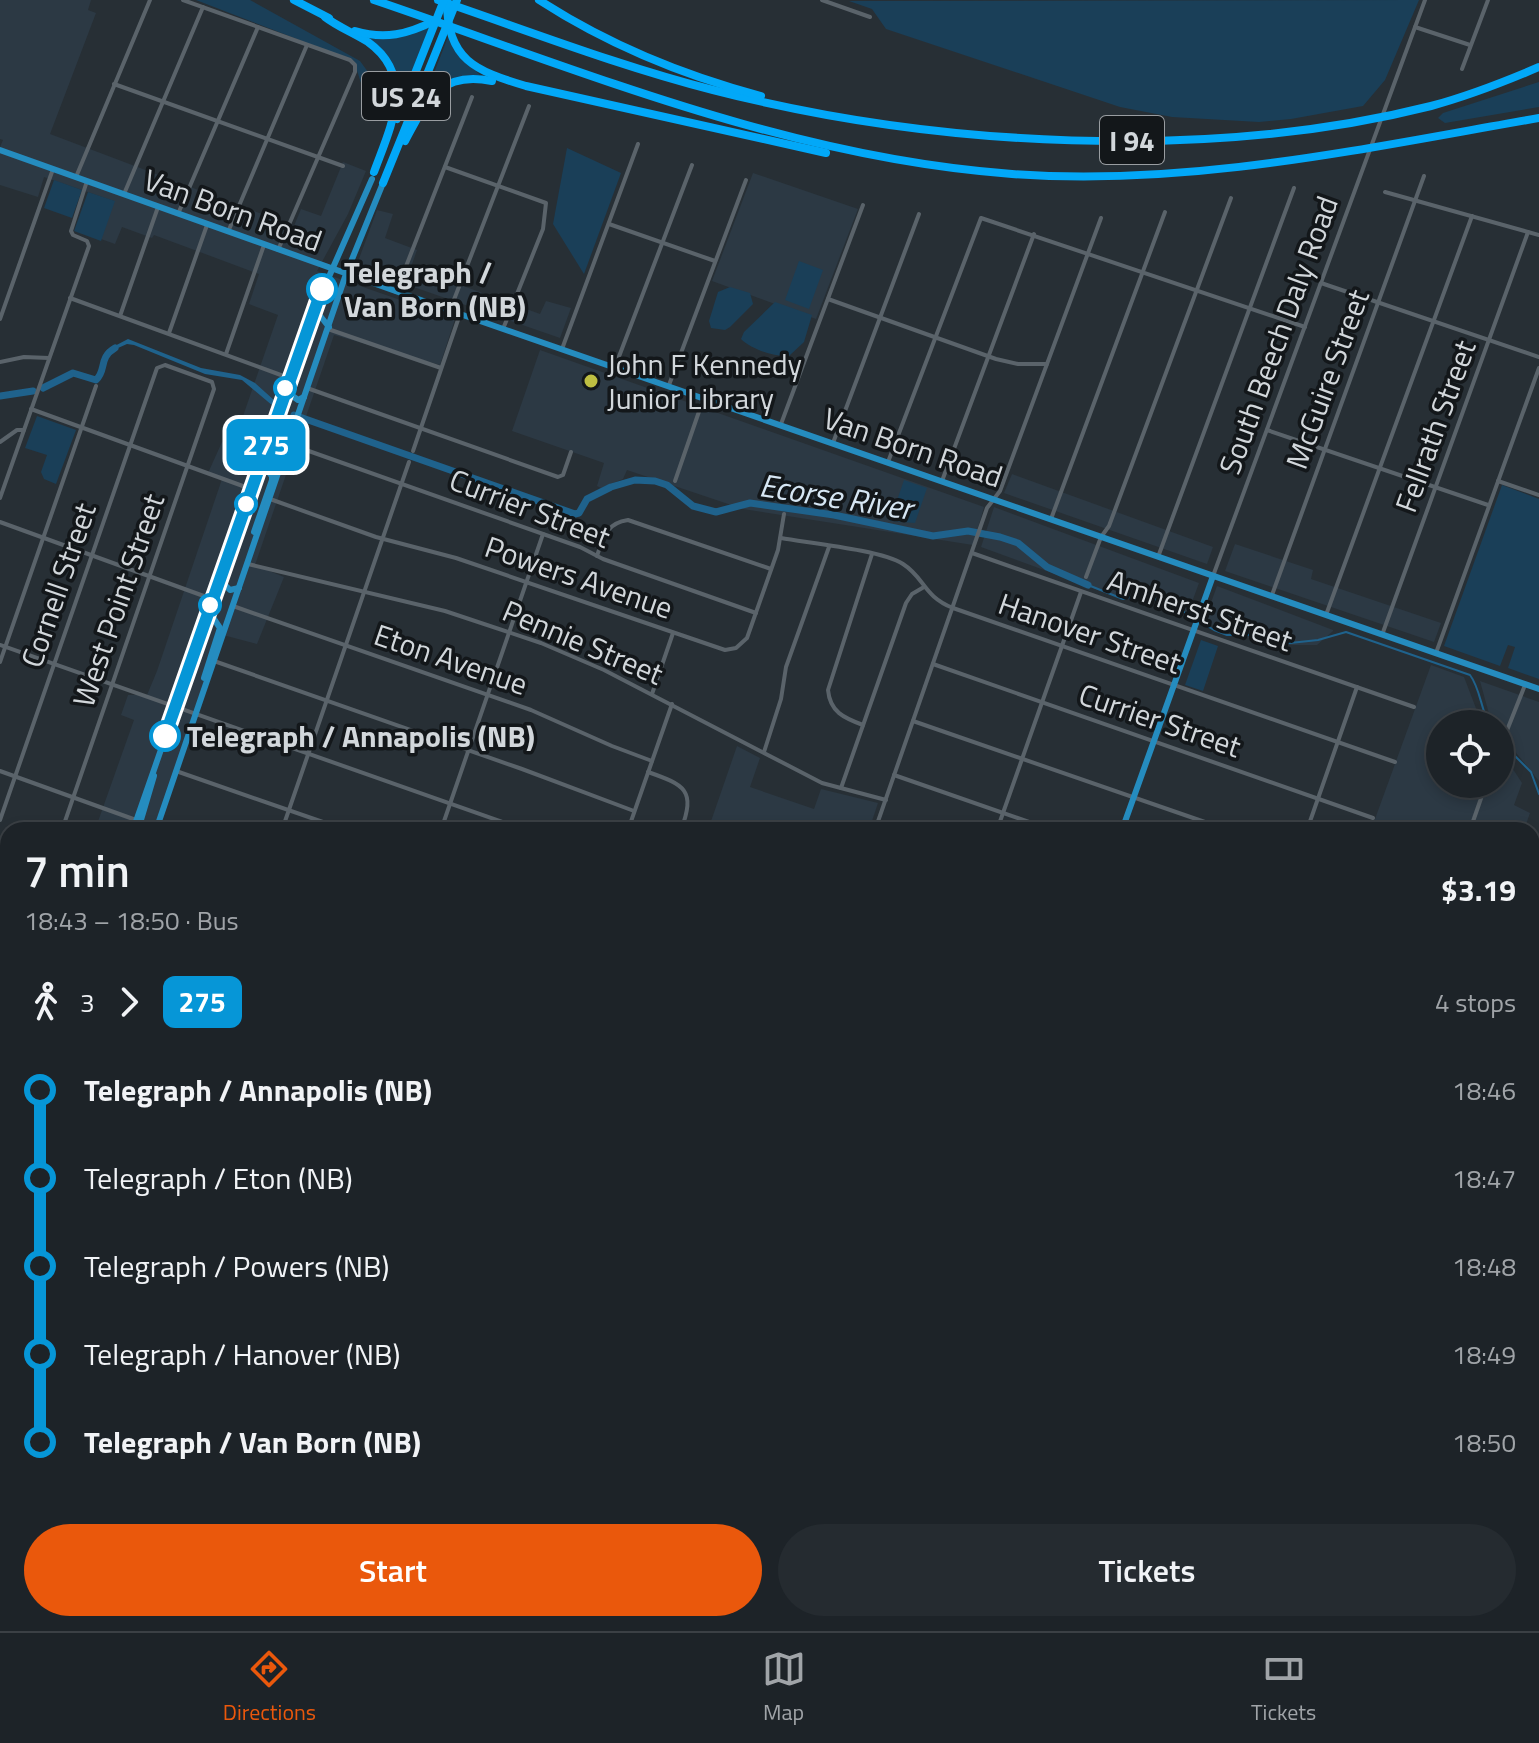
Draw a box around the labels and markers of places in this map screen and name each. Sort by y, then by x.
place label: Telegraph / Van Born (NB) [344,249,526,329]
marker: Telegraph / Van Born (NB) [307,274,337,304]
place label: John F Kennedy Junior Library [607,341,802,421]
marker: John F Kennedy Junior Library [582,372,600,390]
unlabelled marker [274,377,296,399]
unlabelled marker [235,493,257,515]
unlabelled marker [199,594,221,616]
place label: Telegraph / Annapolis (NB) [187,713,535,759]
marker: Telegraph / Annapolis (NB) [150,721,180,751]

